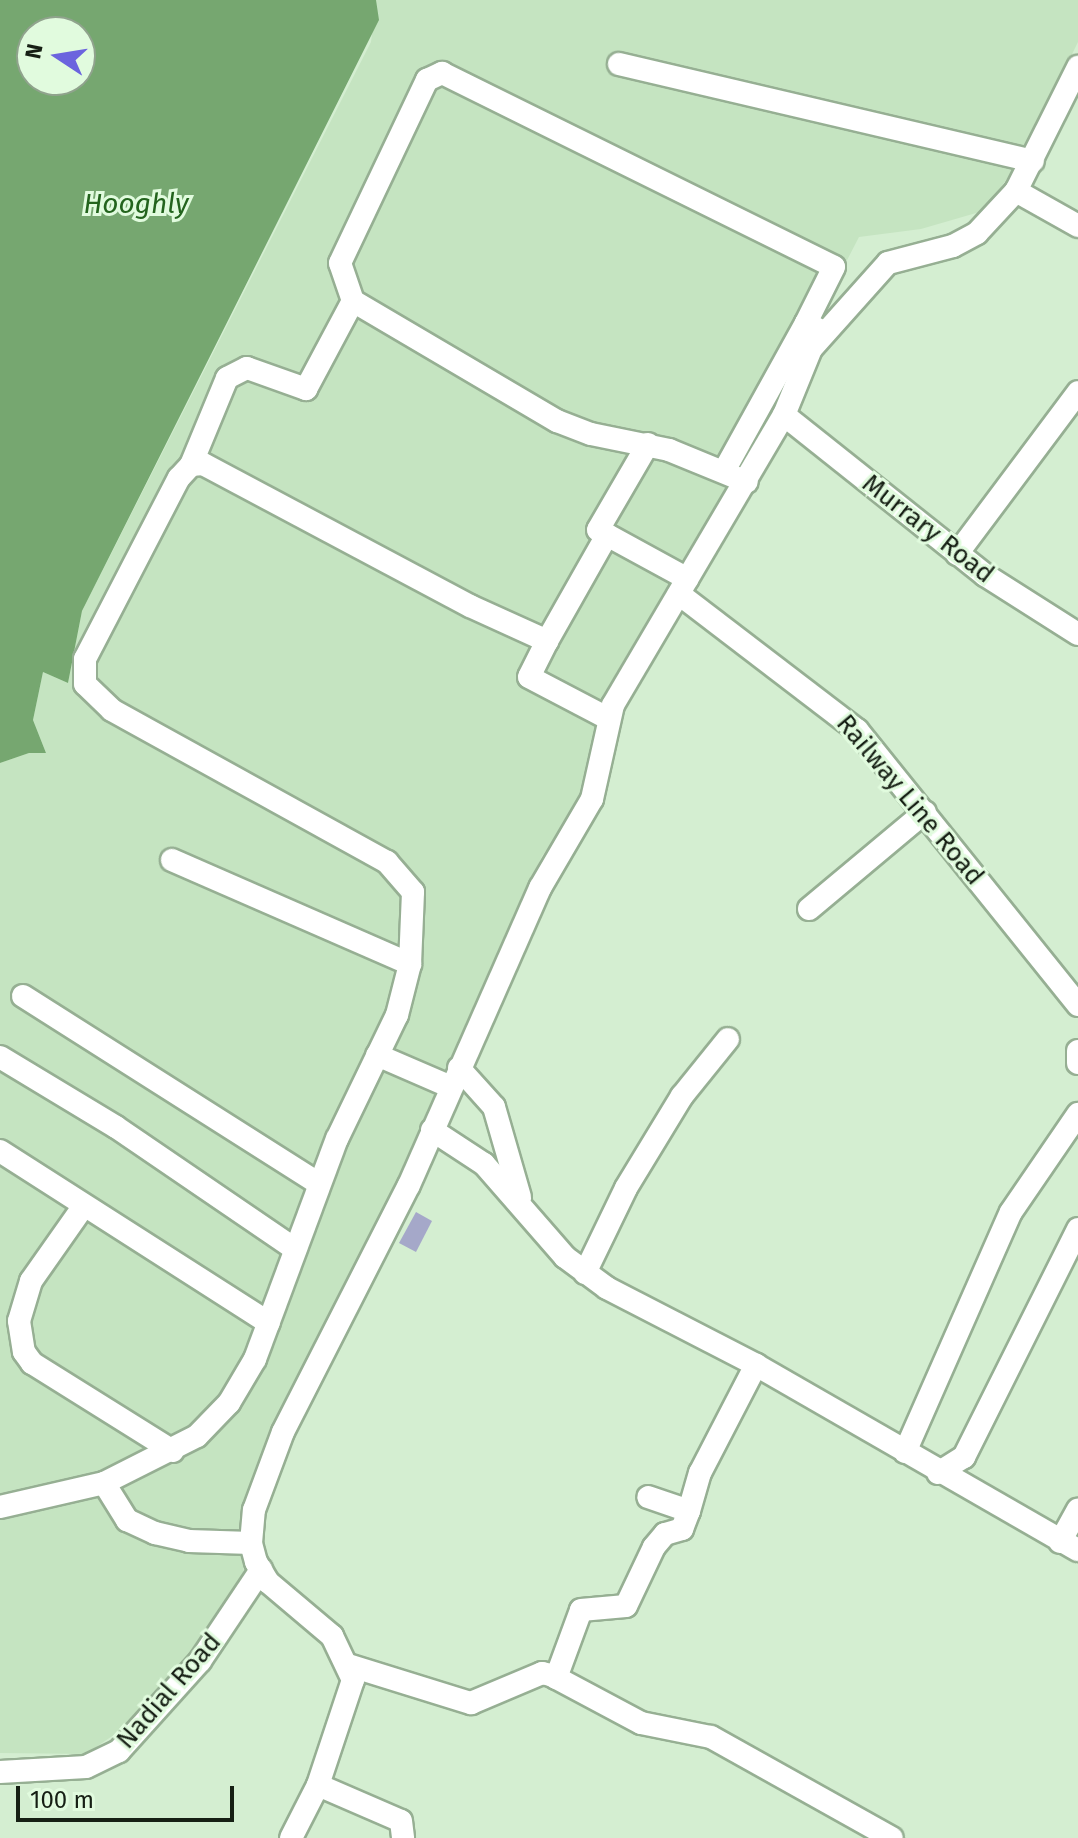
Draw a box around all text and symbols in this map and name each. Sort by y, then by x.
north arrow [16,16,96,96]
text: N [19,41,49,61]
water label: Hooghly [83,187,189,221]
street label: Murrary Road [856,468,1000,590]
street label: Railway Line Road [830,708,990,892]
street label: Nadial Road [110,1627,228,1755]
scale bar [20,1770,238,1820]
text: 100 m [30,1786,94,1814]

